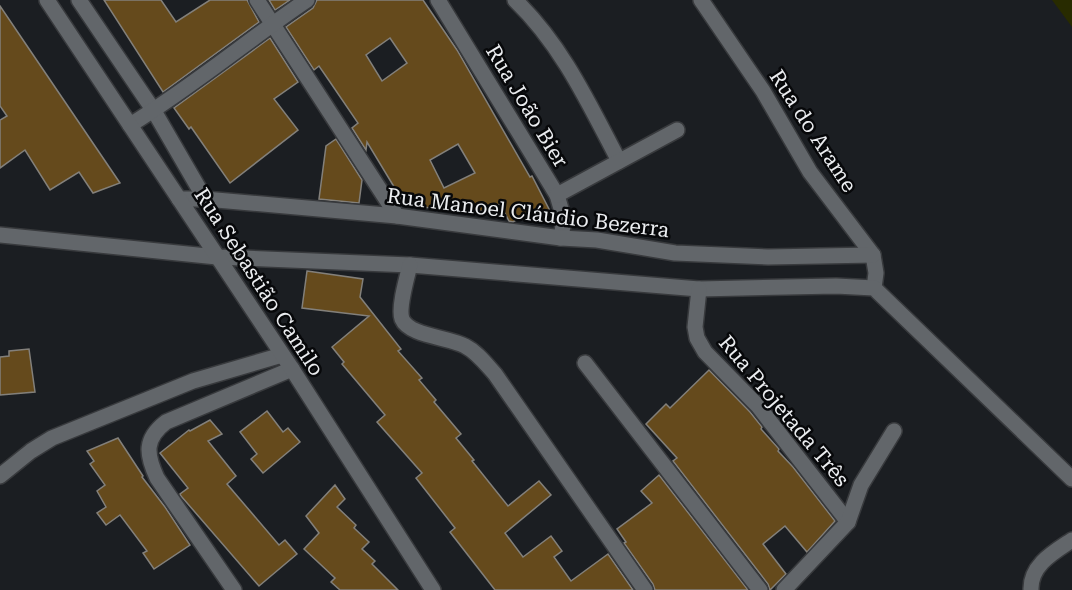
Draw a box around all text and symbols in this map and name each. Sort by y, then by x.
street label: Rua João Bier [481,40,573,172]
street label: Rua do Arame [765,65,861,197]
street label: Rua Sebastião Camilo [189,184,329,380]
street label: Rua Manoel Cláudio Bezerra [385,184,671,242]
street label: Rua Projetada Três [714,331,854,491]

